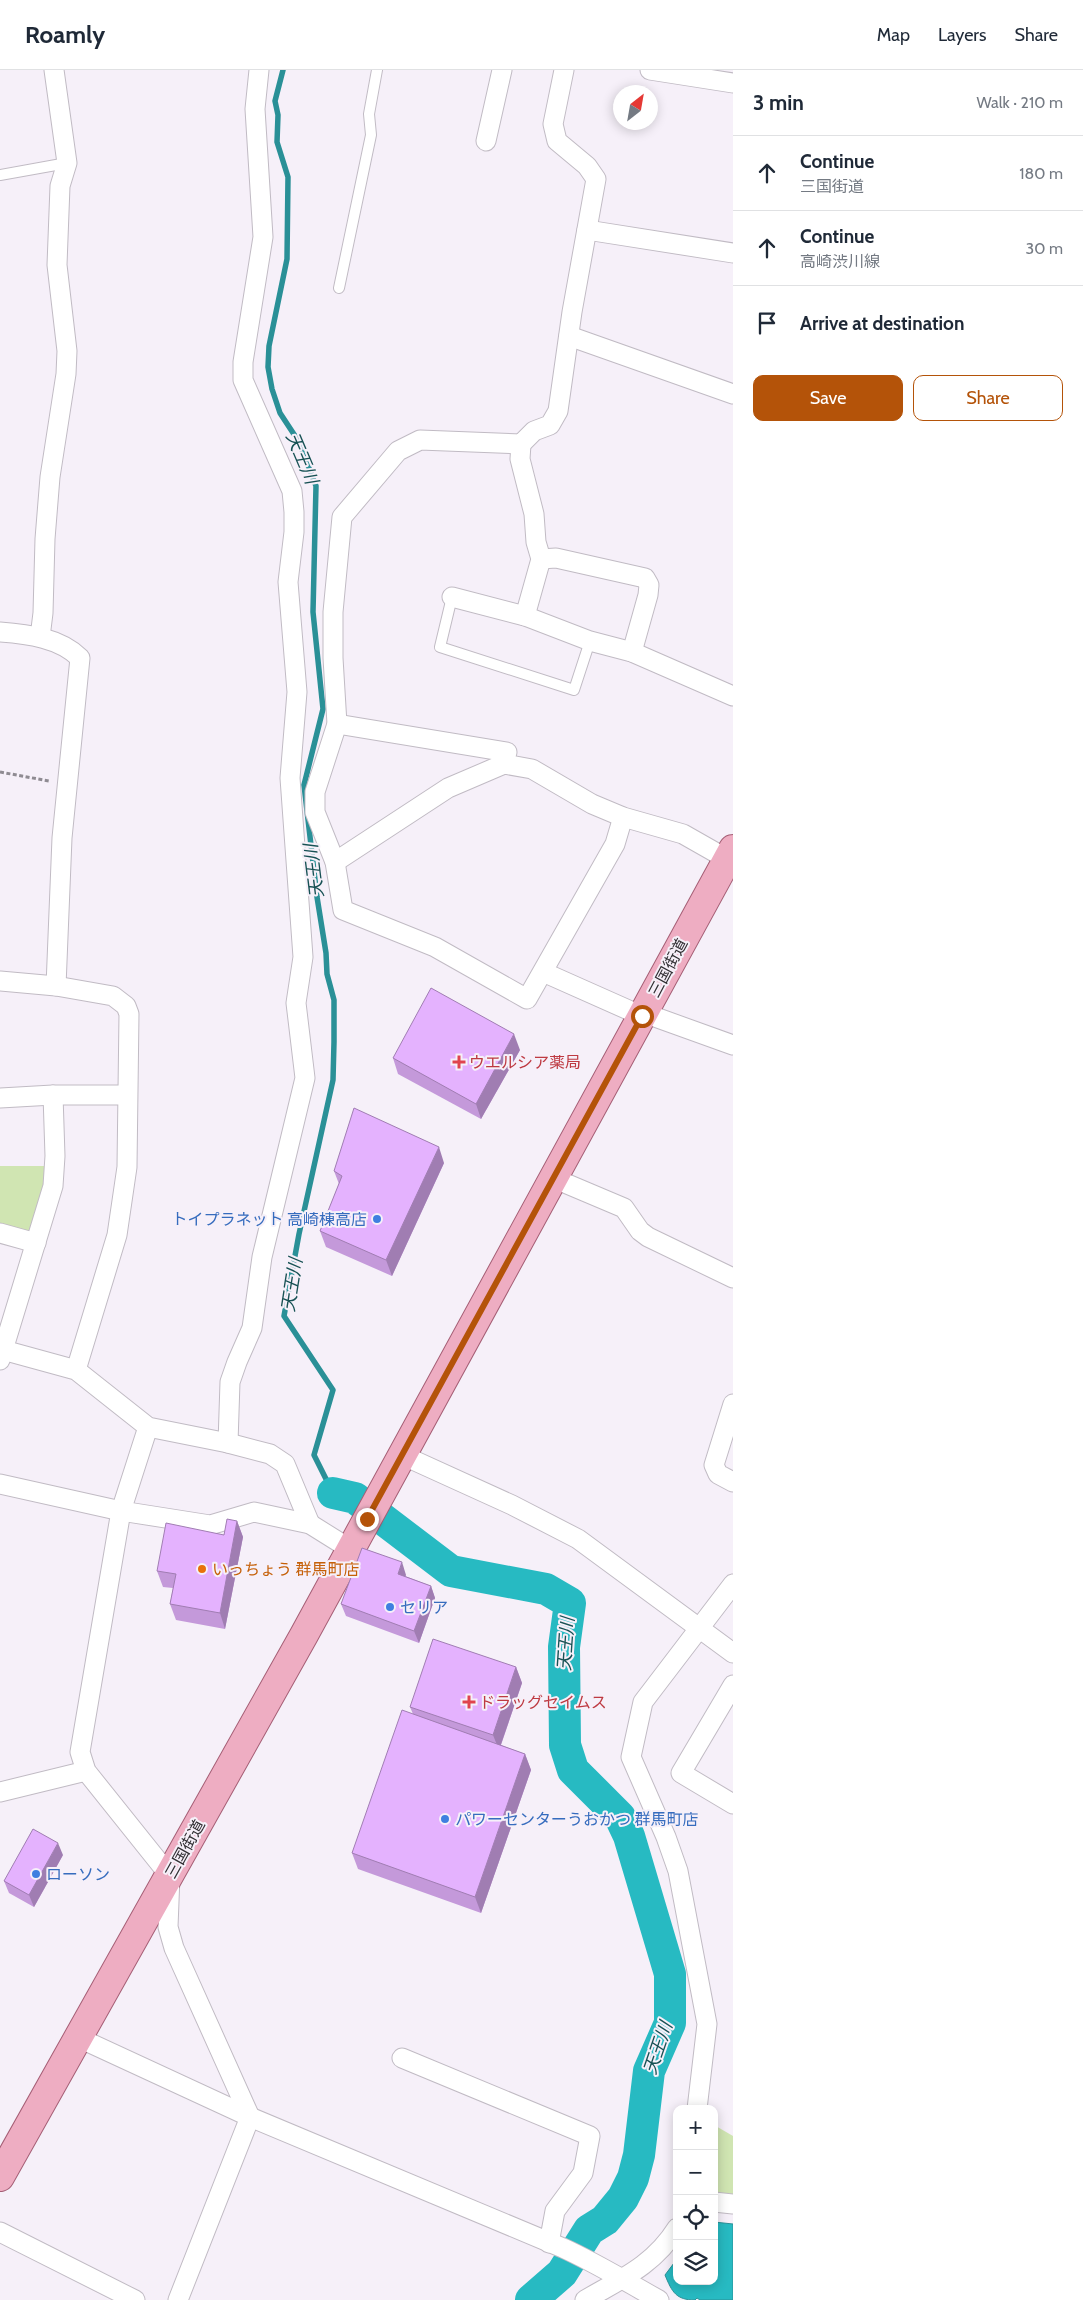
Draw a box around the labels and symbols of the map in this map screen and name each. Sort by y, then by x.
north arrow [613,85,658,130]
water label: 天王川 [281,429,323,489]
water label: 天王川 [300,841,328,899]
street label: 三国街道 [645,935,691,1001]
route start [631,1005,654,1028]
place label: ウエルシア薬局 [469,1053,581,1072]
marker: ウエルシア薬局 [453,1056,465,1068]
place label: トイプラネット 高崎棟高店 [171,1210,367,1229]
marker: トイプラネット 高崎棟高店 [371,1213,383,1225]
water label: 天王川 [277,1255,307,1313]
route end [356,1508,379,1531]
place label: いっちょう 群馬町店 [212,1560,360,1579]
marker: いっちょう 群馬町店 [196,1563,208,1575]
place label: セリア [400,1598,448,1617]
marker: セリア [384,1601,396,1613]
water label: 天王川 [553,1614,579,1672]
place label: ドラッグセイムス [479,1693,607,1712]
marker: ドラッグセイムス [463,1696,475,1708]
place label: パワーセンターうおかつ 群馬町店 [455,1810,699,1829]
marker: パワーセンターうおかつ 群馬町店 [439,1813,451,1825]
street label: 三国街道 [161,1816,209,1882]
place label: ローソン [46,1865,110,1884]
marker: ローソン [30,1868,42,1880]
water label: 天王川 [639,2017,678,2077]

